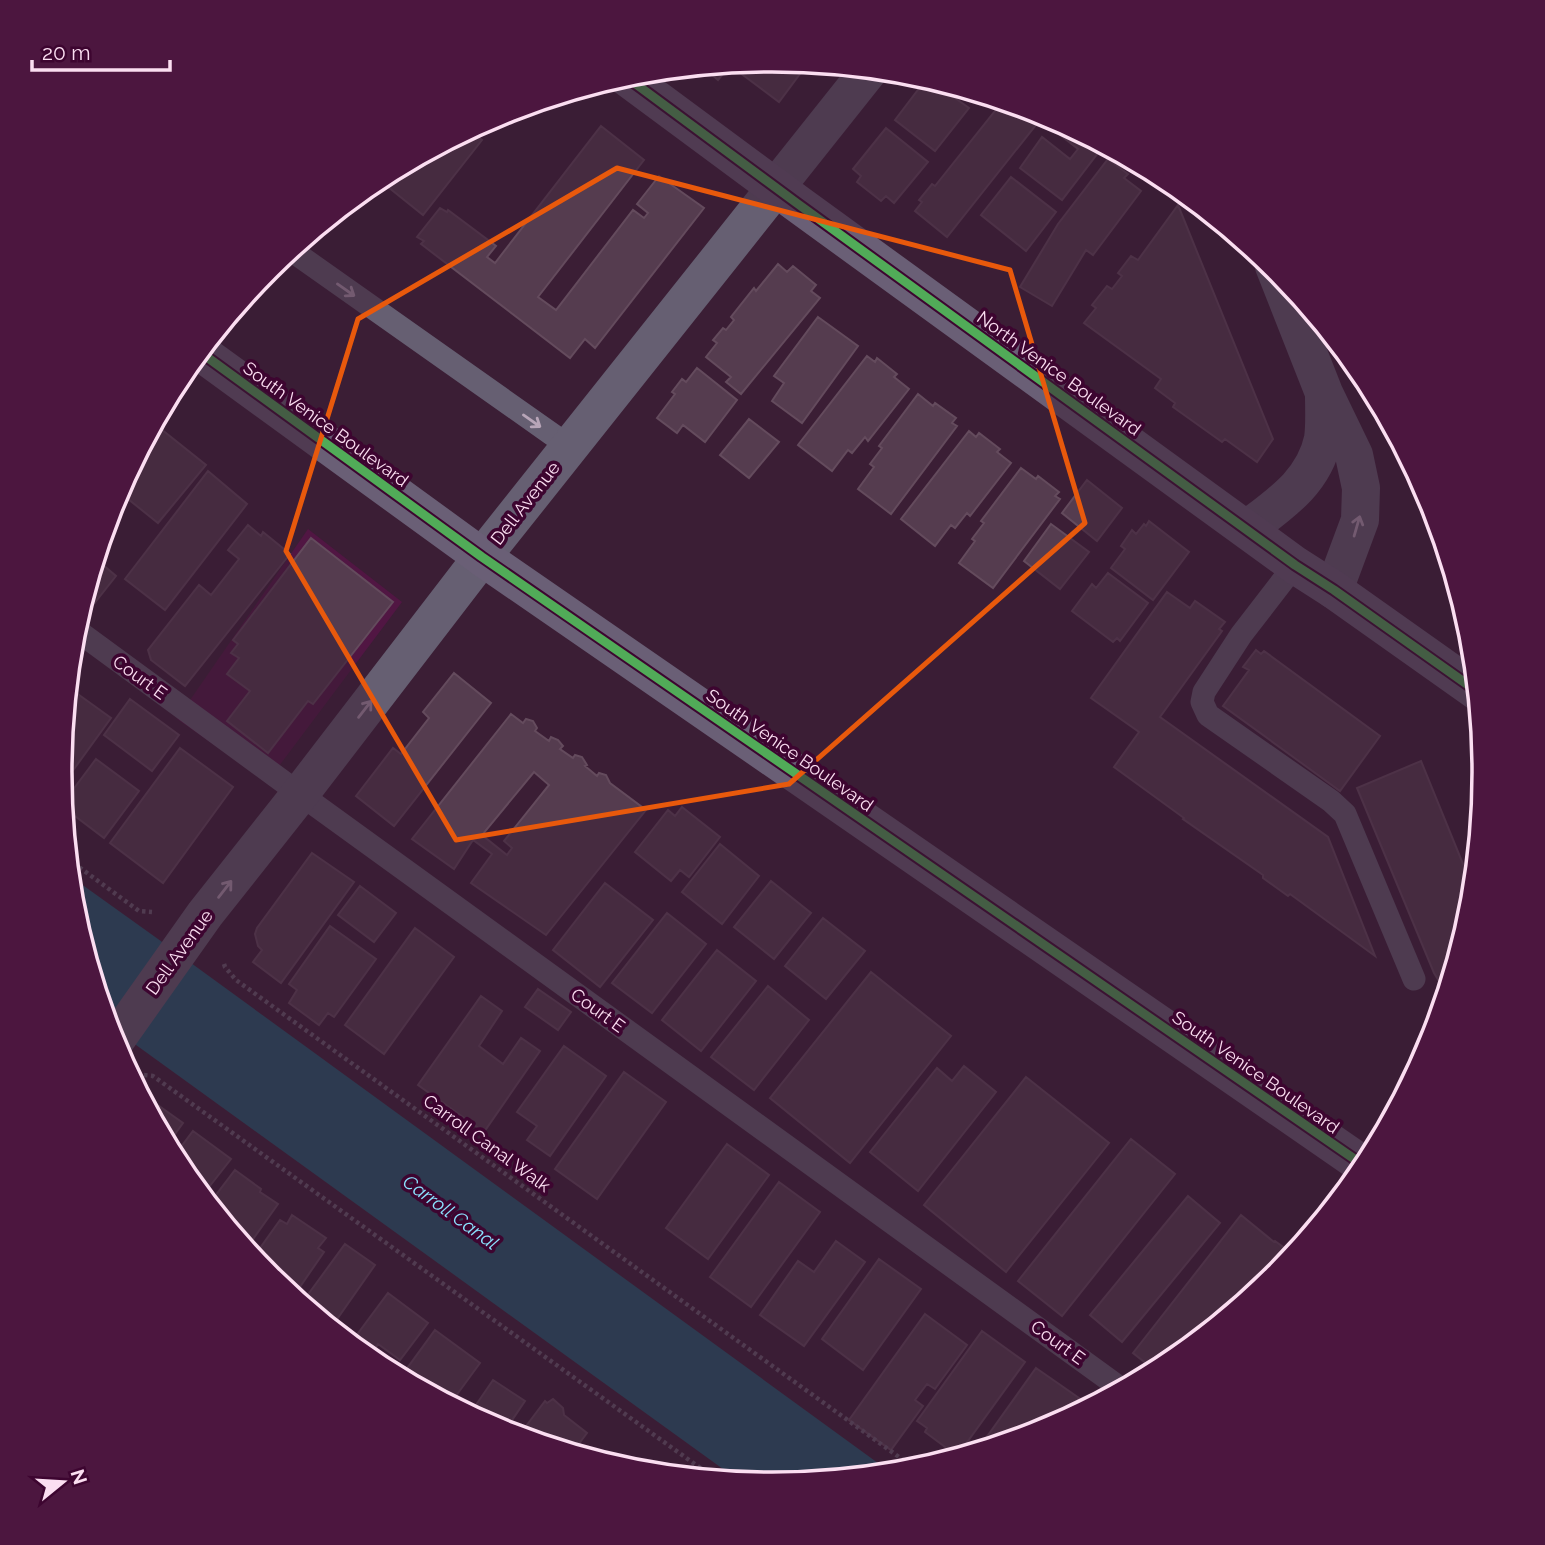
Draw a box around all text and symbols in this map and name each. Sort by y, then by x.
scale bar [32,28,170,72]
text: 20 m [42,40,90,65]
one-way arrow [336,282,355,297]
street label: North Venice Boulevard [973,307,1145,439]
street label: South Venice Boulevard [239,357,413,491]
one-way arrow [522,414,541,428]
street label: Dell Avenue [486,457,564,549]
one-way arrow [1351,515,1364,538]
street label: Court E [109,650,171,704]
street label: South Venice Boulevard [703,684,877,816]
one-way arrow [358,701,373,719]
one-way arrow [217,880,233,898]
street label: Dell Avenue [141,905,217,999]
street label: Court E [567,983,629,1037]
street label: South Venice Boulevard [1169,1006,1343,1138]
street label: Carroll Canal Walk [419,1090,555,1196]
water label: Carroll Canal [399,1170,503,1254]
street label: Court E [1027,1315,1089,1369]
north arrow [28,1447,98,1517]
text: N [66,1466,92,1487]

